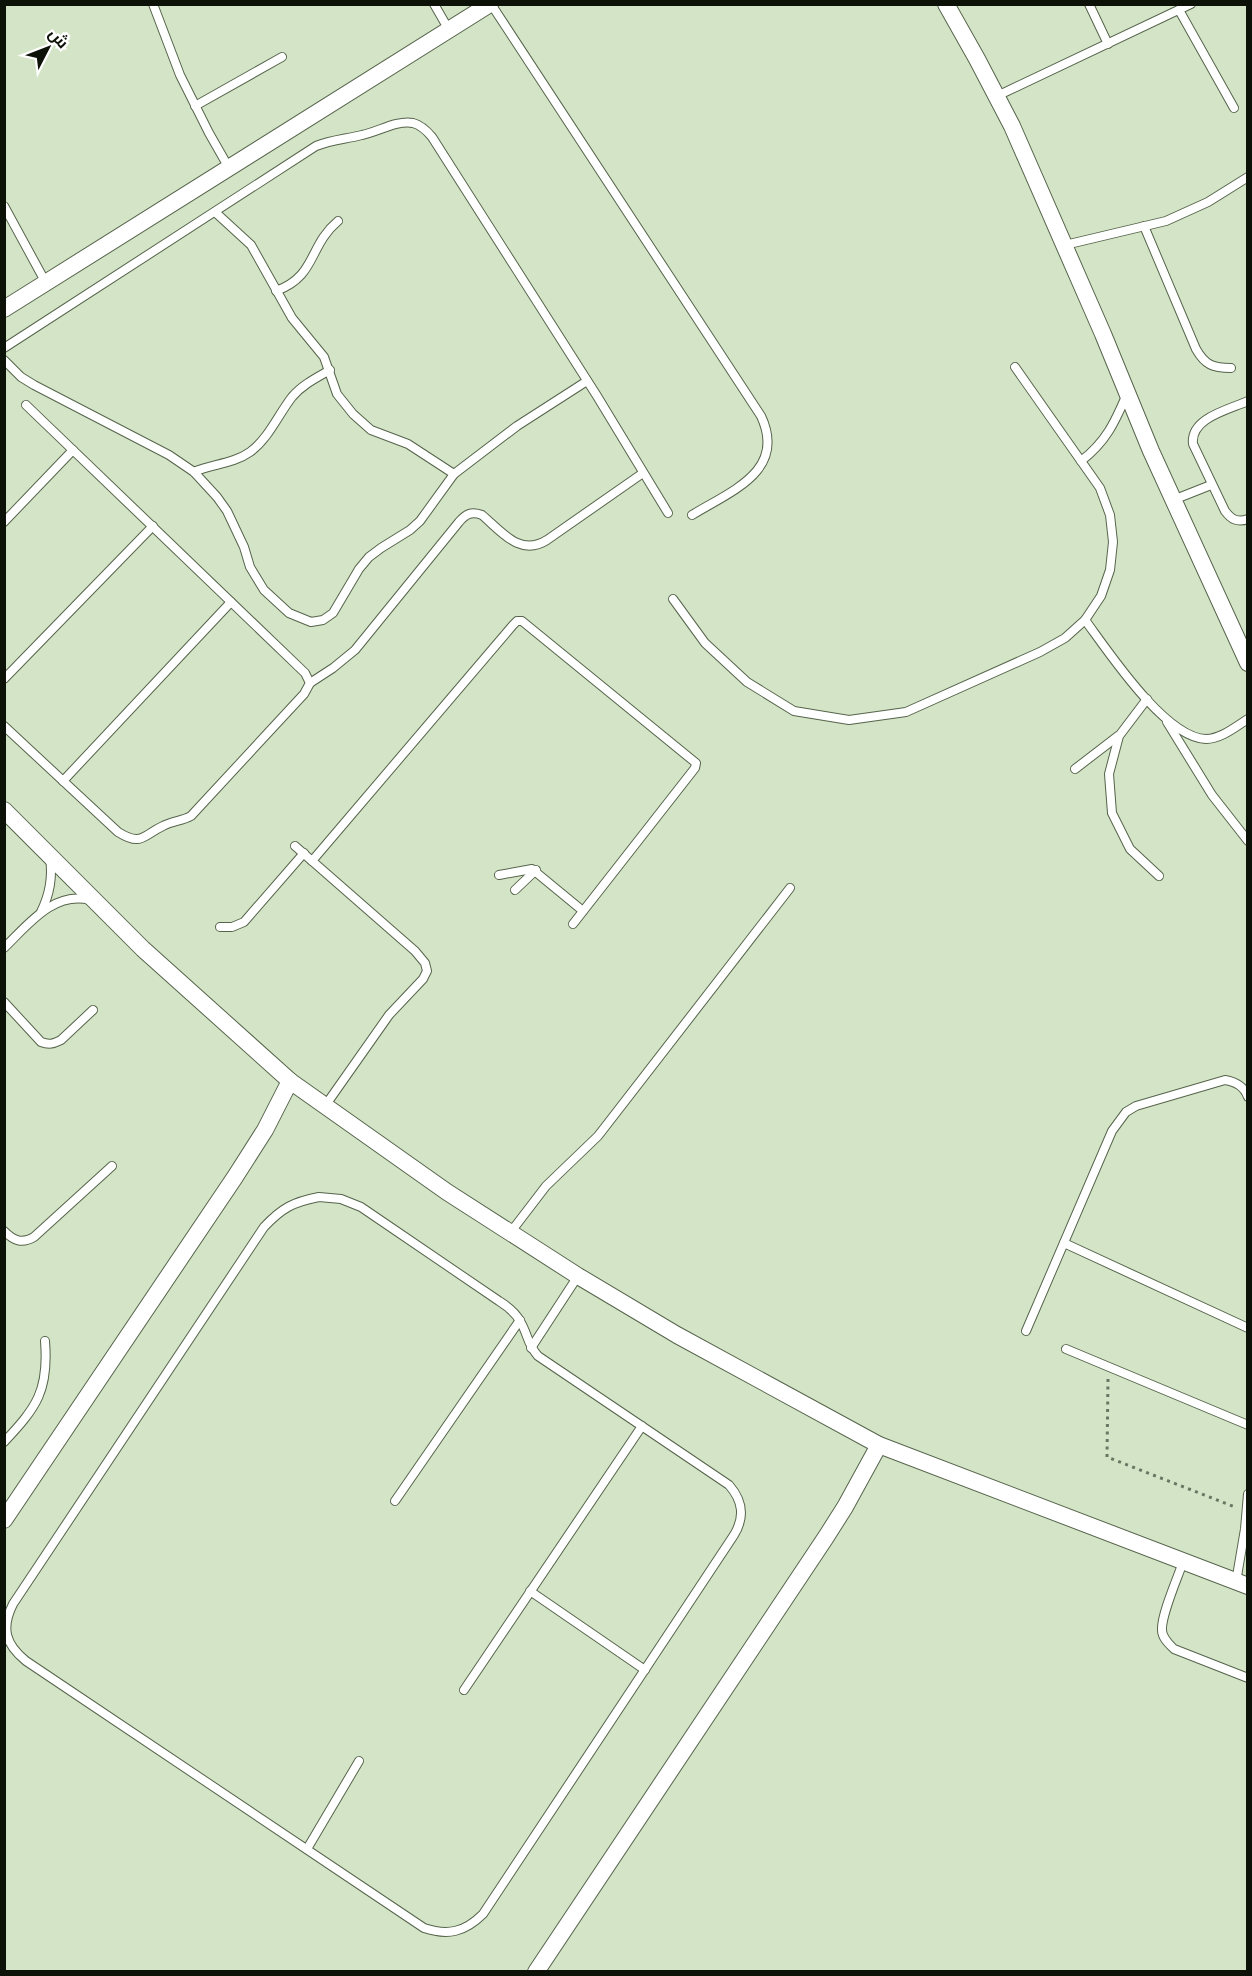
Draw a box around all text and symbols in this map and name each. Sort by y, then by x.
north arrow [18,18,78,78]
text: ش [45,25,72,52]

